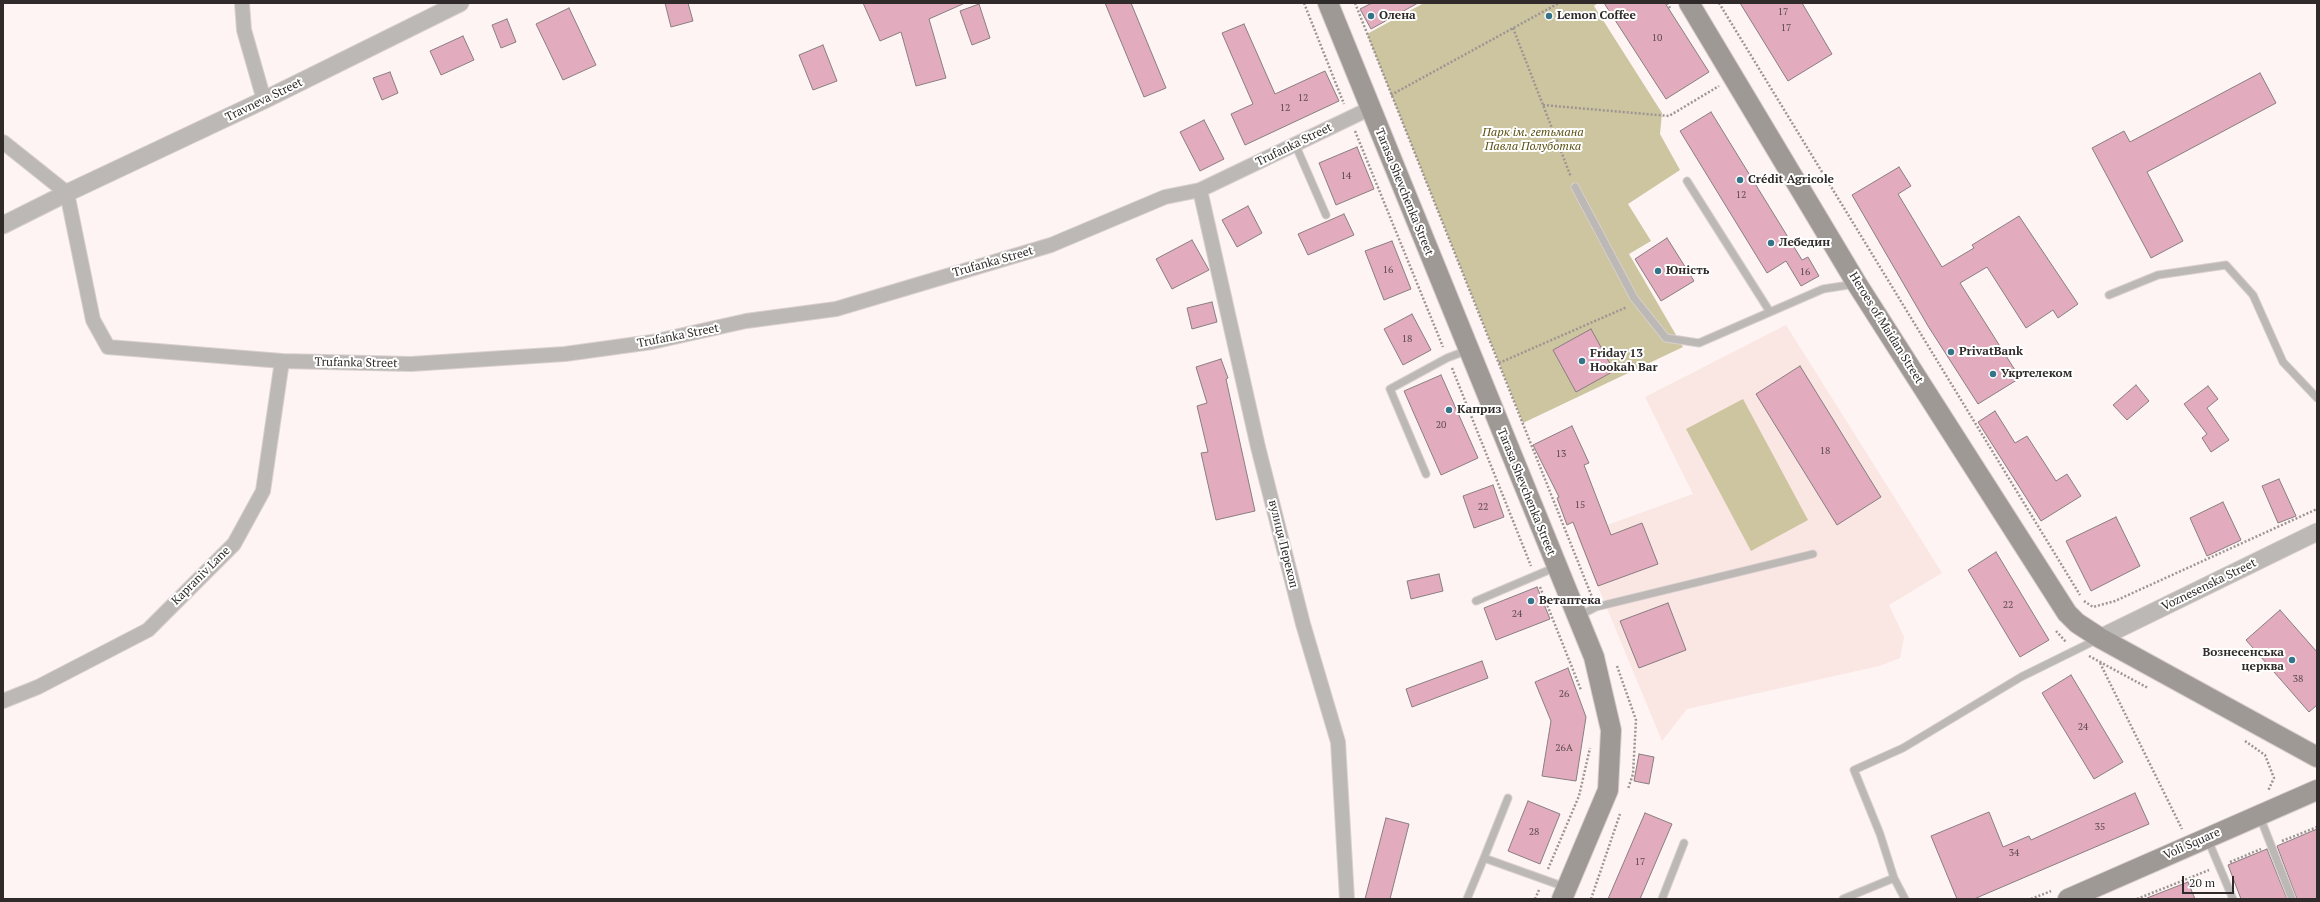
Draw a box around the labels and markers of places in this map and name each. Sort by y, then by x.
place label: Олена [1379,9,1416,23]
place label: Lemon Coffee [1557,9,1636,23]
marker: Олена [1366,11,1376,21]
marker: Lemon Coffee [1544,11,1554,21]
place label: Crédit Agricole [1748,173,1834,187]
marker: Crédit Agricole [1735,175,1745,185]
place label: Лебедин [1779,236,1830,250]
marker: Лебедин [1766,238,1776,248]
place label: Юність [1666,264,1709,278]
marker: Юність [1653,266,1663,276]
place label: PrivatBank [1959,345,2023,359]
place label: Friday 13 Hookah Bar [1590,347,1658,375]
marker: PrivatBank [1946,347,1956,357]
marker: Friday 13 Hookah Bar [1577,356,1587,366]
place label: Укртелеком [2001,367,2072,381]
marker: Укртелеком [1988,369,1998,379]
place label: Каприз [1457,403,1501,417]
marker: Каприз [1444,405,1454,415]
place label: Ветаптека [1539,594,1601,608]
marker: Ветаптека [1526,596,1536,606]
place label: Вознесенська церква [2202,646,2284,674]
marker: Вознесенська церква [2287,655,2297,665]

